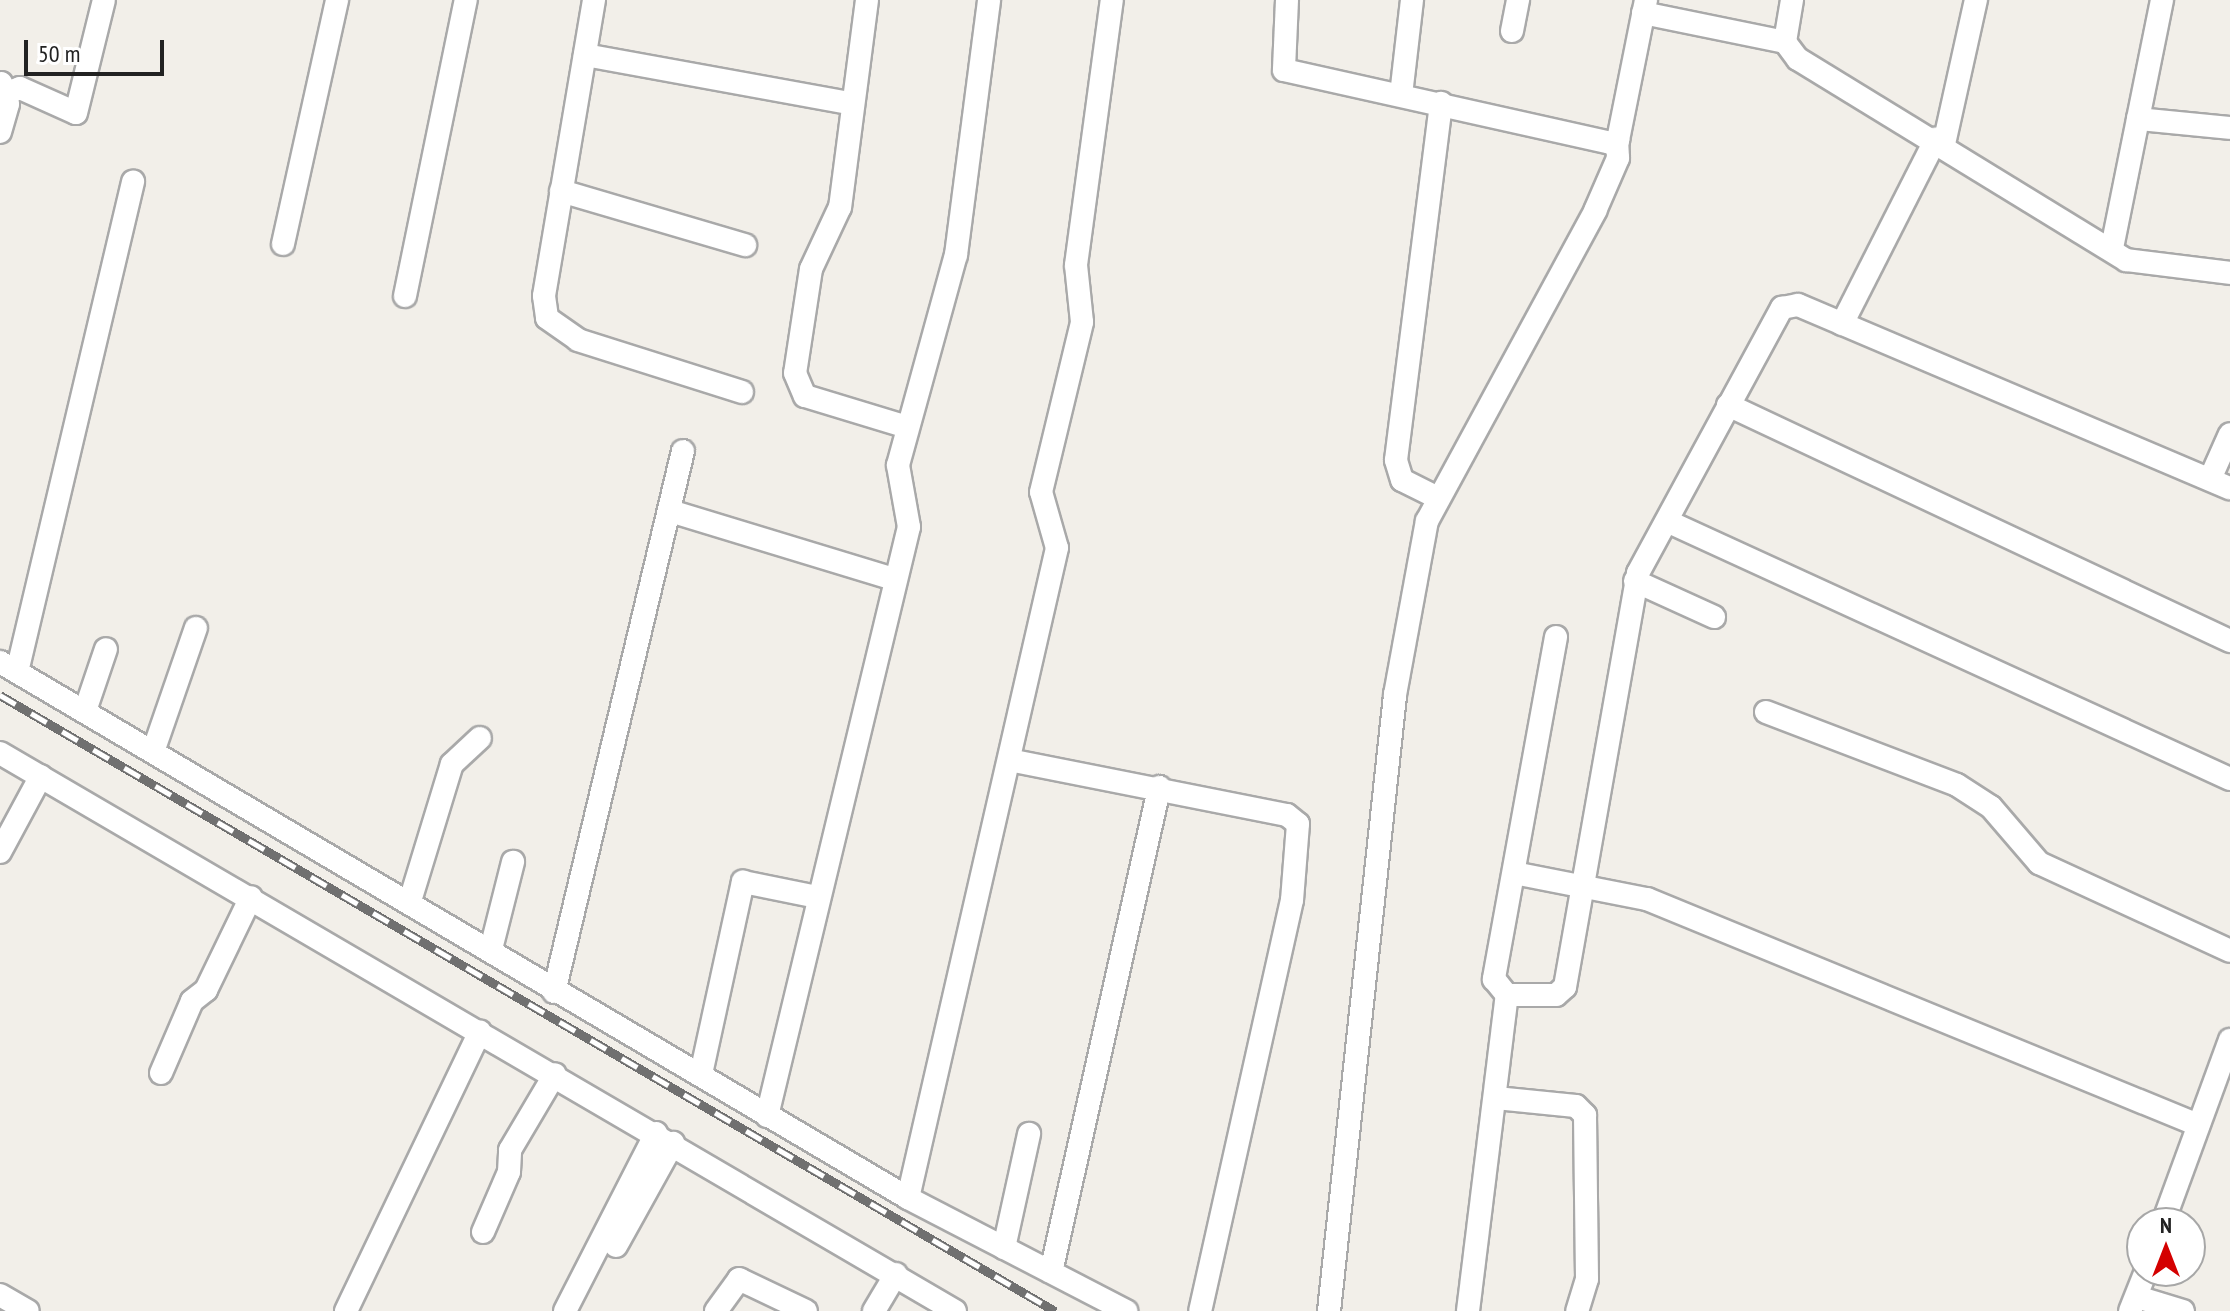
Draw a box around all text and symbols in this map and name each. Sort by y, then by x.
scale bar [28,24,168,74]
text: 50 m [38,38,80,69]
north arrow [2126,1207,2206,1287]
text: N [2160,1211,2172,1239]

